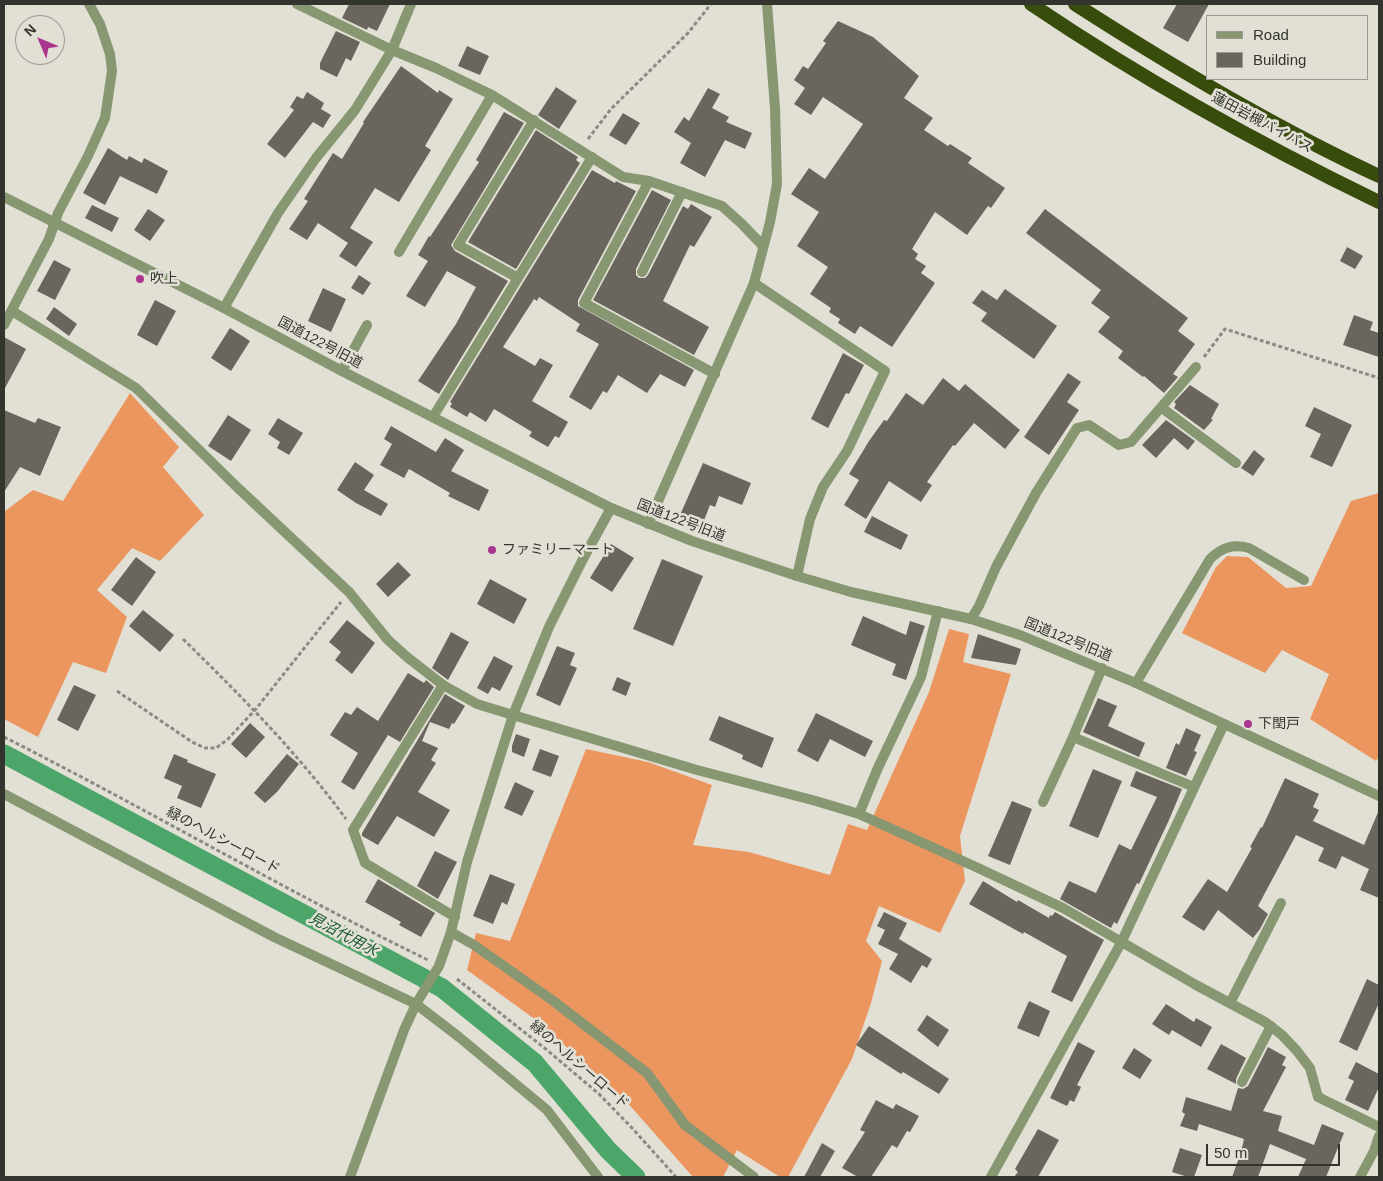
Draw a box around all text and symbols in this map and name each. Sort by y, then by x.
north arrow [15,15,65,65]
legend [1206,15,1368,80]
text: N [21,21,39,39]
text: Road [1253,26,1289,43]
text: Building [1253,51,1306,68]
street label: 蓮田岩槻バイパス [1209,89,1315,157]
place label: 吹上 [150,271,178,287]
marker: 吹上 [134,273,146,285]
street label: 国道122号旧道 [275,314,365,372]
street label: 国道122号旧道 [634,496,728,546]
place label: ファミリーマート [502,542,614,558]
marker: ファミリーマート [486,544,498,556]
street label: 国道122号旧道 [1022,615,1114,665]
place label: 下閏戸 [1258,716,1300,732]
marker: 下閏戸 [1242,718,1254,730]
street label: 緑のヘルシーロード [163,804,283,878]
water label: 見沼代用水 [306,909,380,961]
street label: 緑のヘルシーロード [526,1017,632,1113]
scale bar [1208,1134,1342,1166]
text: 50 m [1214,1144,1247,1161]

